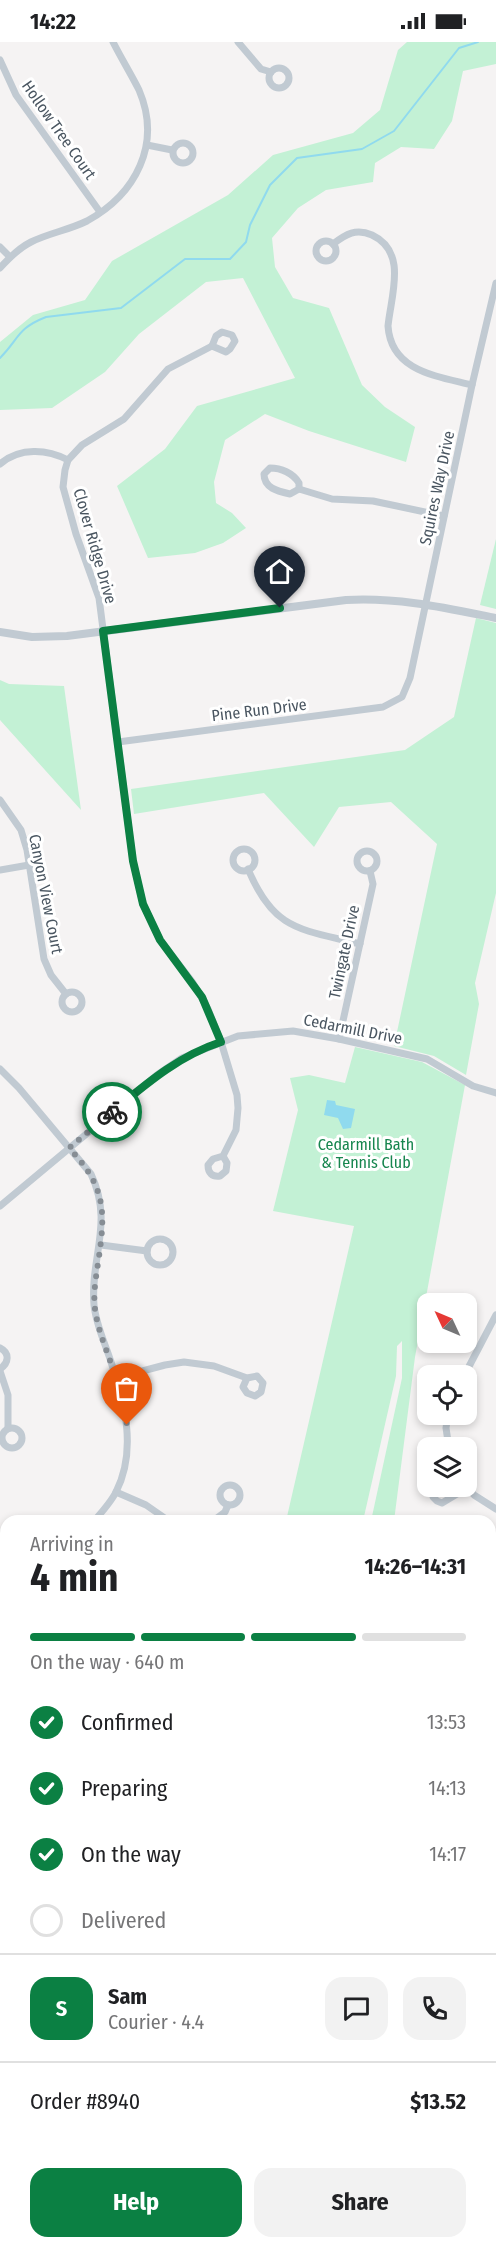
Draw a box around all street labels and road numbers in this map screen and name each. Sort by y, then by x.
street label: Hollow Tree Court [18,77,101,184]
street label: Squires Way Drive [416,429,458,547]
street label: Clover Ridge Drive [69,486,121,606]
street label: Pine Run Drive [210,695,308,725]
street label: Canyon View Court [25,833,67,956]
street label: Twingate Drive [325,903,363,1001]
street label: Cedarmill Drive [302,1010,404,1048]

